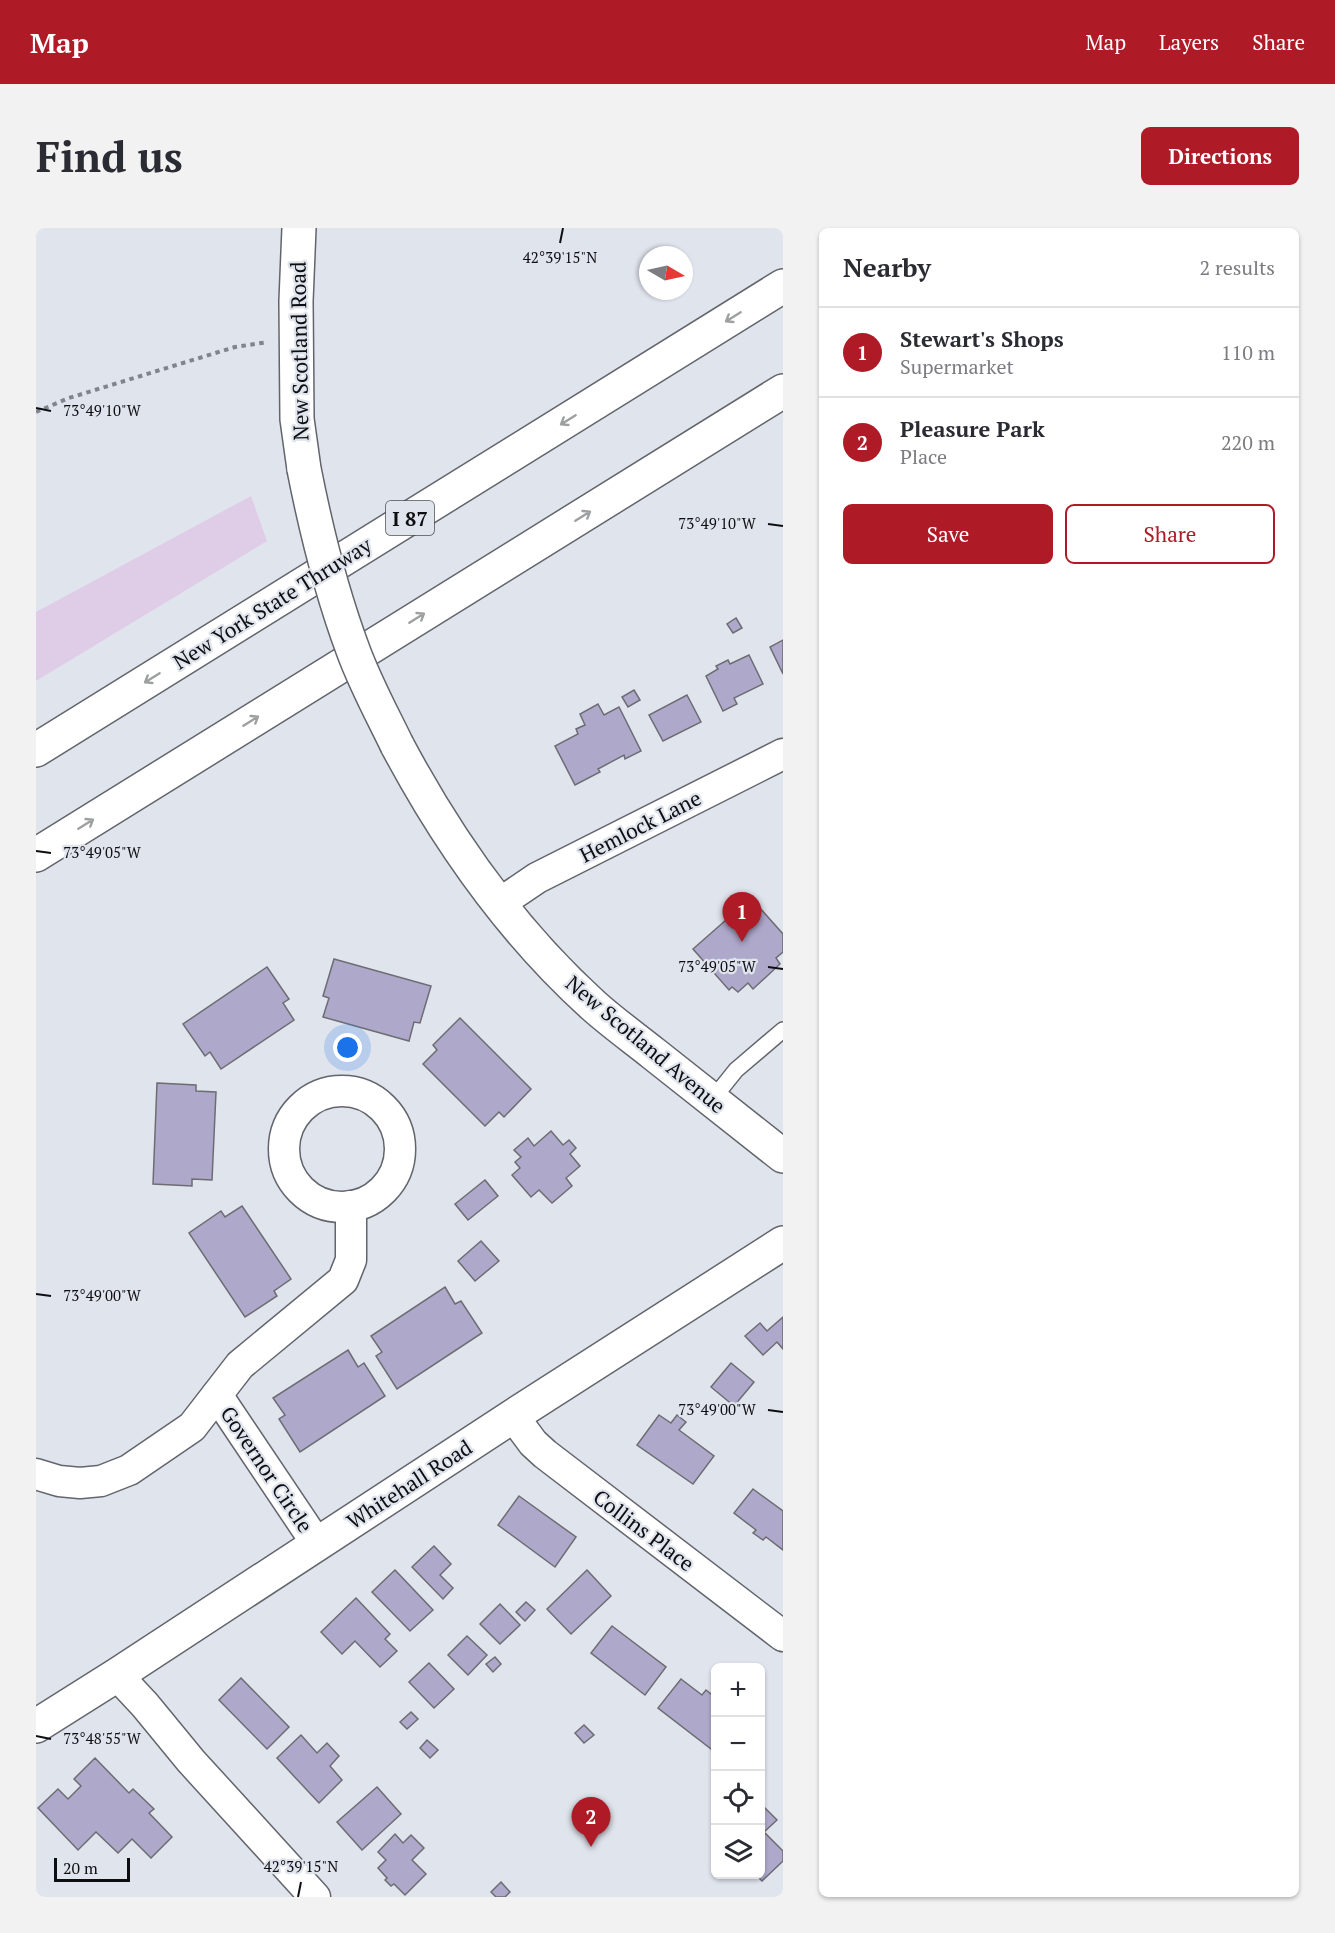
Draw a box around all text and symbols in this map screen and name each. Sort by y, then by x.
text: Map [30,24,89,61]
text: Map [1085,28,1126,56]
text: Layers [1159,28,1219,56]
text: Share [1252,28,1305,56]
button: Directions [1141,127,1299,185]
text: Find us [36,128,183,184]
north arrow [639,246,693,300]
text: 42°39'15"N [523,247,597,267]
text: Nearby [843,250,931,284]
text: 2 results [1200,254,1275,281]
street label: New Scotland Road [283,261,315,441]
one-way arrow [725,311,742,323]
text: Stewart's Shops [900,324,1064,353]
text: 1 [857,339,868,366]
text: 110 m [1221,339,1275,366]
text: Supermarket [900,353,1014,380]
text: 73°49'10"W [63,400,142,420]
one-way arrow [560,414,577,426]
text: Pleasure Park [900,414,1045,443]
text: 2 [857,429,868,456]
text: 220 m [1221,429,1275,456]
text: Place [900,443,947,470]
road number: I 87 [386,501,434,535]
button: Save [843,504,1053,564]
button: Share [1065,504,1275,564]
one-way arrow [574,509,591,521]
text: 73°49'10"W [678,513,757,533]
street label: New York State Thruway [168,530,377,675]
one-way arrow [408,612,425,624]
one-way arrow [144,672,161,684]
one-way arrow [242,715,259,727]
street label: Hemlock Lane [574,783,706,869]
one-way arrow [77,818,94,830]
text: 73°49'05"W [63,842,142,862]
pin: 1 [722,892,762,942]
text: 73°49'05"W [678,956,757,976]
street label: New Scotland Avenue [560,969,732,1119]
your location [333,1033,362,1062]
text: 73°49'00"W [63,1285,142,1305]
text: 73°49'00"W [678,1399,757,1419]
street label: Governor Circle [214,1400,320,1538]
street label: Whitehall Road [341,1433,477,1535]
street label: Collins Place [588,1483,700,1577]
map controls [711,1663,765,1879]
button: + [711,1663,765,1717]
button: − [711,1717,765,1771]
text: 73°48'55"W [63,1728,142,1748]
button: locate [711,1771,765,1825]
pin: 2 [572,1798,610,1847]
button: layers [711,1825,765,1879]
scale bar [54,1855,130,1882]
text: 42°39'15"N [264,1856,338,1876]
text: 20 m [63,1857,98,1879]

